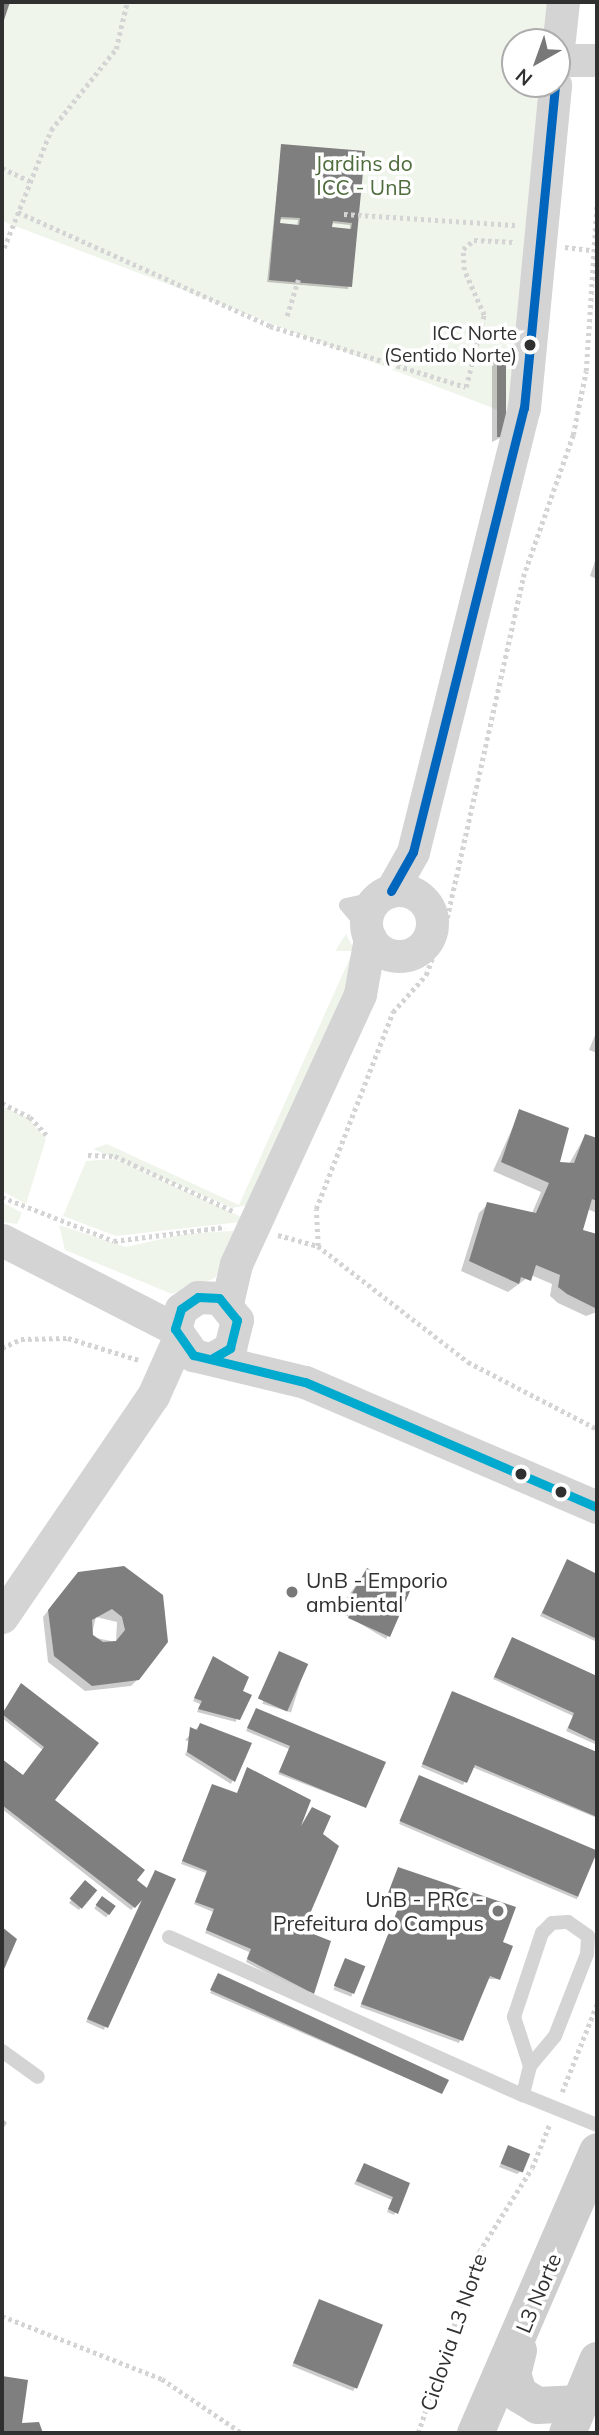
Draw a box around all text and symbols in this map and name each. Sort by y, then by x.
north arrow [501,28,571,98]
text: N [511,64,537,91]
park label: Jardins do ICC - UnB [315,150,413,200]
place label: ICC Norte (Sentido Norte) [384,323,517,367]
marker: ICC Norte (Sentido Norte) [523,338,537,352]
unlabelled marker [514,1467,528,1481]
unlabelled marker [554,1485,568,1499]
place label: UnB - Emporio ambiental [306,1567,448,1617]
marker: UnB - Emporio ambiental [284,1584,300,1600]
place label: UnB - PRC - Prefeitura do Campus [273,1886,484,1936]
marker: UnB - PRC - Prefeitura do Campus [490,1903,506,1919]
street label: L3 Norte [510,2249,566,2337]
street label: Ciclovia L3 Norte [414,2250,492,2414]

